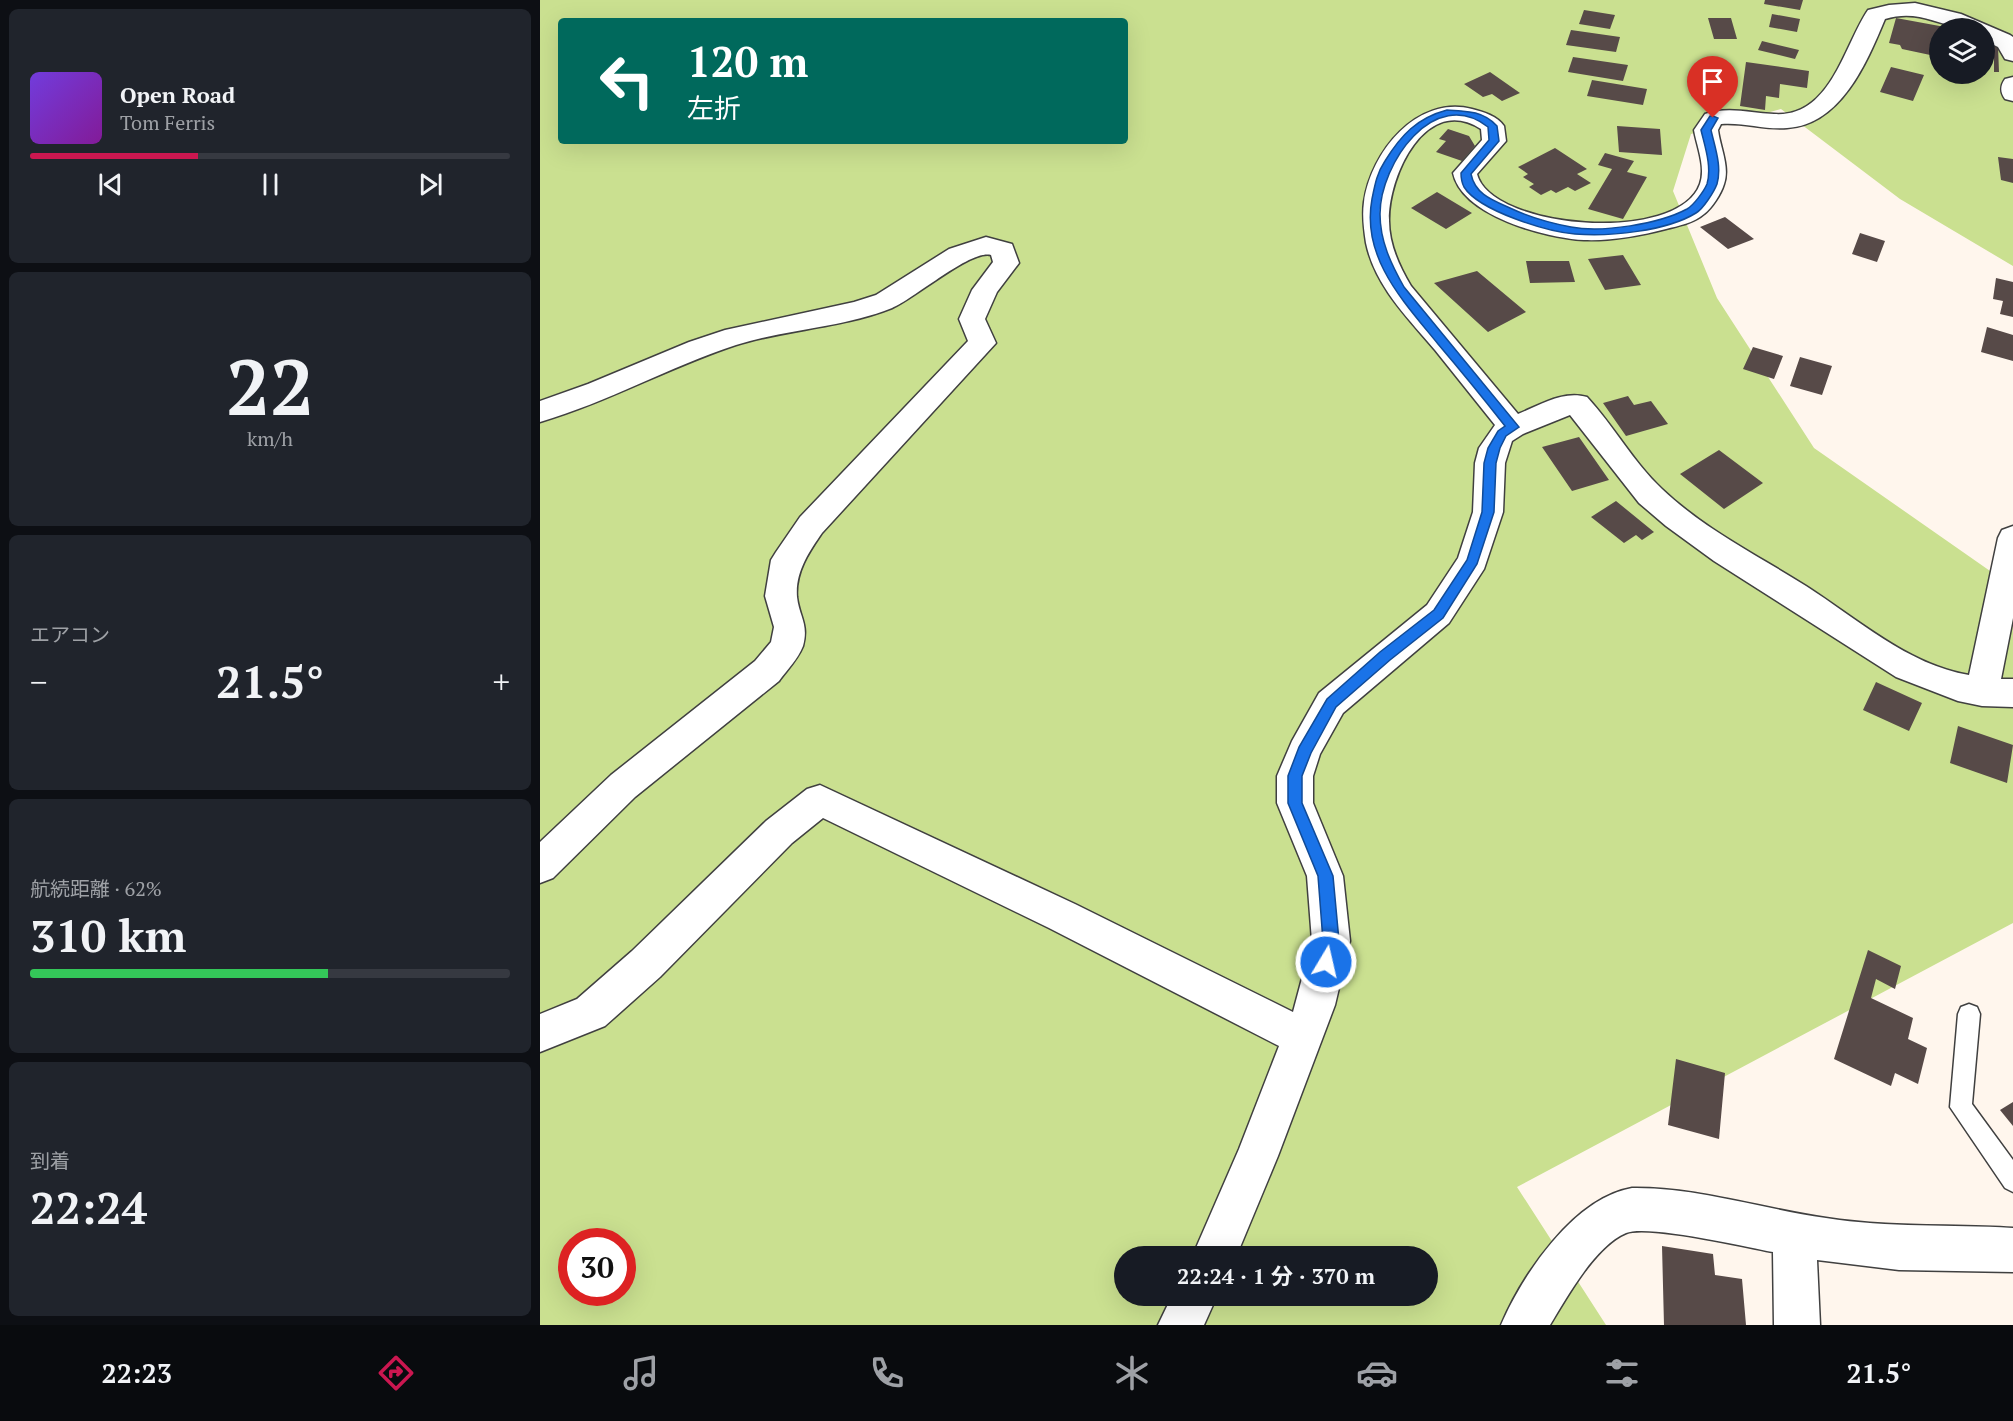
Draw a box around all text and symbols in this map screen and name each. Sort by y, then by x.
map controls [1929,18,1995,84]
button: layers [1929,18,1995,84]
text: 120 m [687,33,808,89]
icon: left [588,42,666,120]
pin [1687,56,1738,118]
icon: arrive [1696,65,1729,98]
text: Open Road [120,80,235,109]
text: 左折 [687,90,741,126]
text: Tom Ferris [120,109,215,136]
icon: previous [94,168,127,201]
icon: pause [254,168,287,201]
icon: next [414,168,447,201]
text: 22 [226,334,314,437]
text: km/h [247,425,293,452]
text: エアコン [30,621,110,648]
text: 21.5° [216,651,324,711]
text: − [30,660,48,703]
text: + [492,660,510,703]
text: 航続距離 · 62% [30,875,162,902]
text: 310 km [30,905,186,965]
position arrow [1294,930,1358,994]
text: 到着 [30,1147,70,1174]
text: 22:24 [30,1177,147,1237]
speed limit sign: 30 [558,1228,636,1306]
text: 22:24 · 1 分 · 370 m [1177,1261,1375,1290]
icon: directions [375,1352,417,1394]
icon: music [620,1352,662,1394]
icon: phone [866,1352,908,1394]
icon: climate [1111,1352,1153,1394]
icon: car [1356,1352,1398,1394]
icon: filters [1601,1352,1643,1394]
text: 22:23 [102,1355,172,1391]
text: 21.5° [1846,1355,1911,1391]

